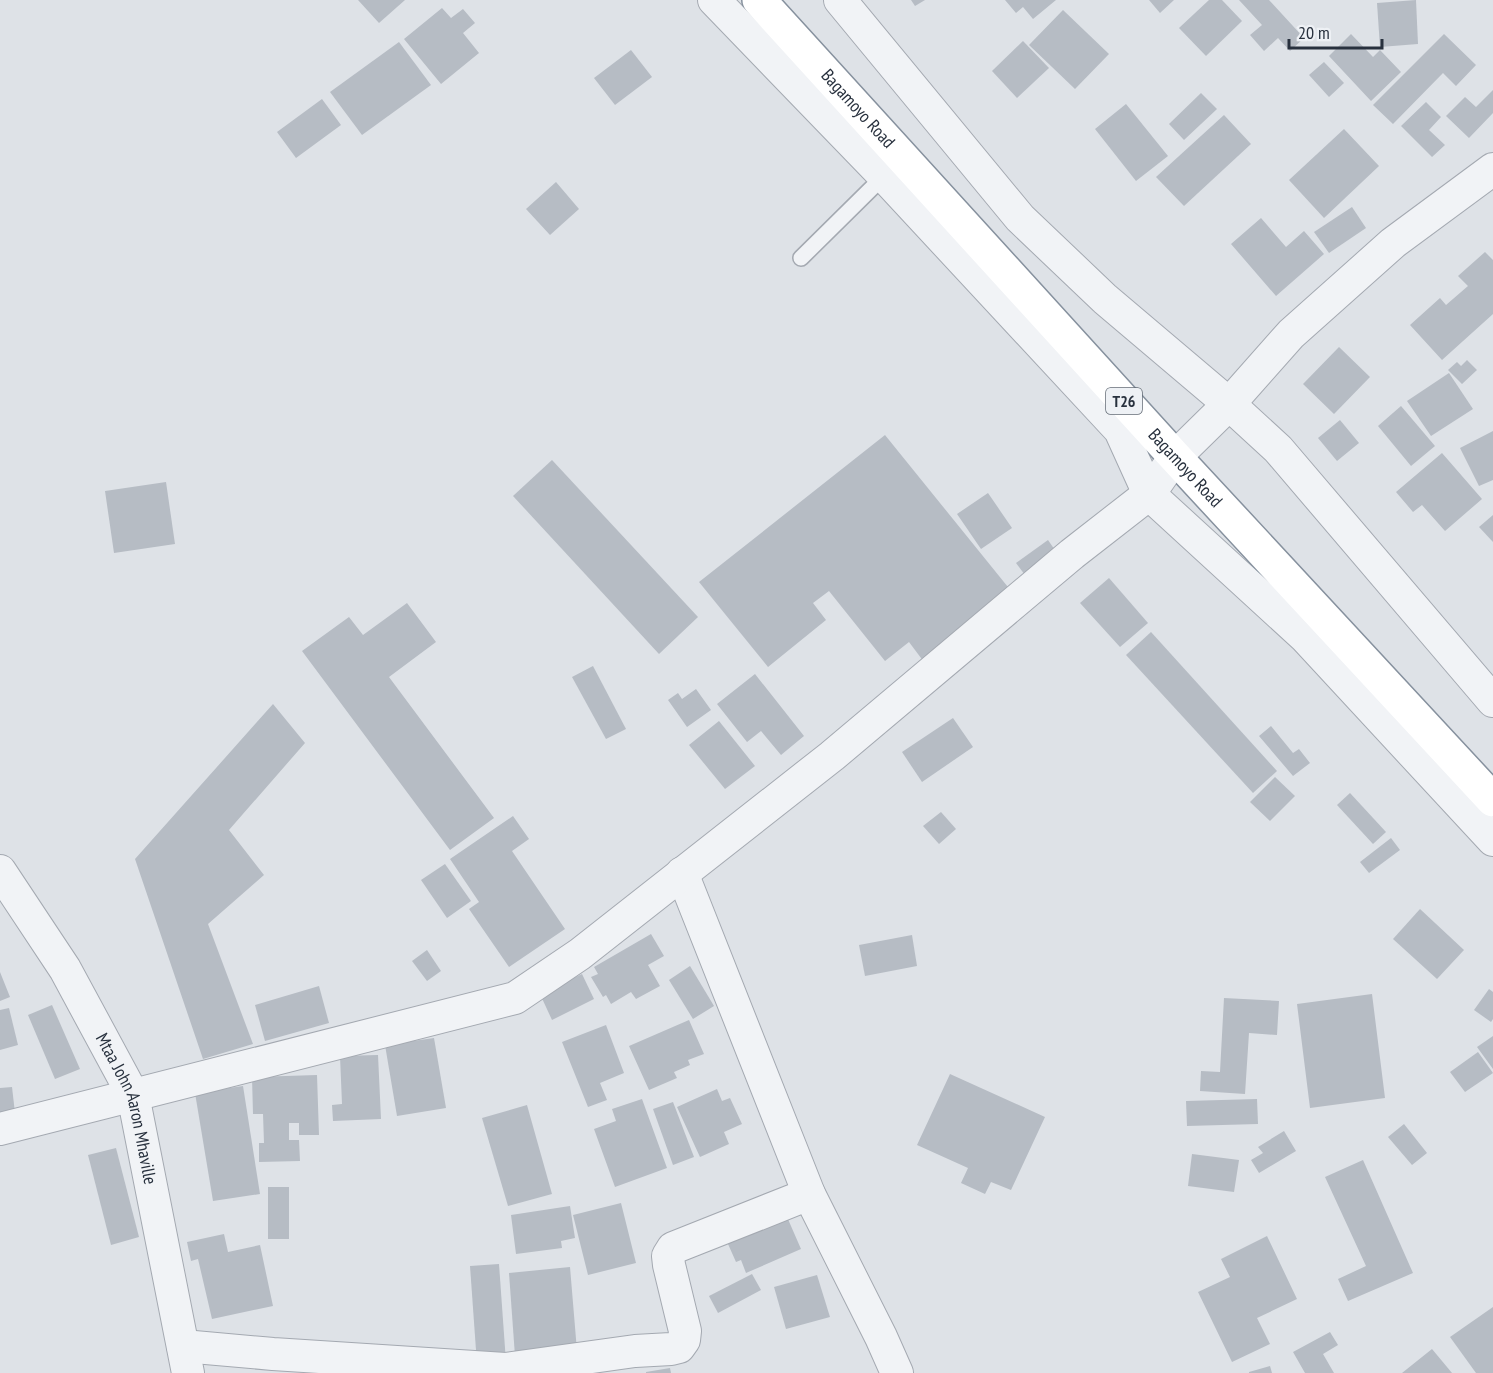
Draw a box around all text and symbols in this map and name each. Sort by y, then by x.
scale bar [1289,12,1382,50]
text: 20 m [1298,21,1330,44]
street label: Bagamoyo Road [816,64,900,153]
road number: T26 [1106,388,1142,414]
street label: Bagamoyo Road [1144,423,1228,512]
street label: Mtaa John Aaron Mhaville [91,1029,162,1186]

